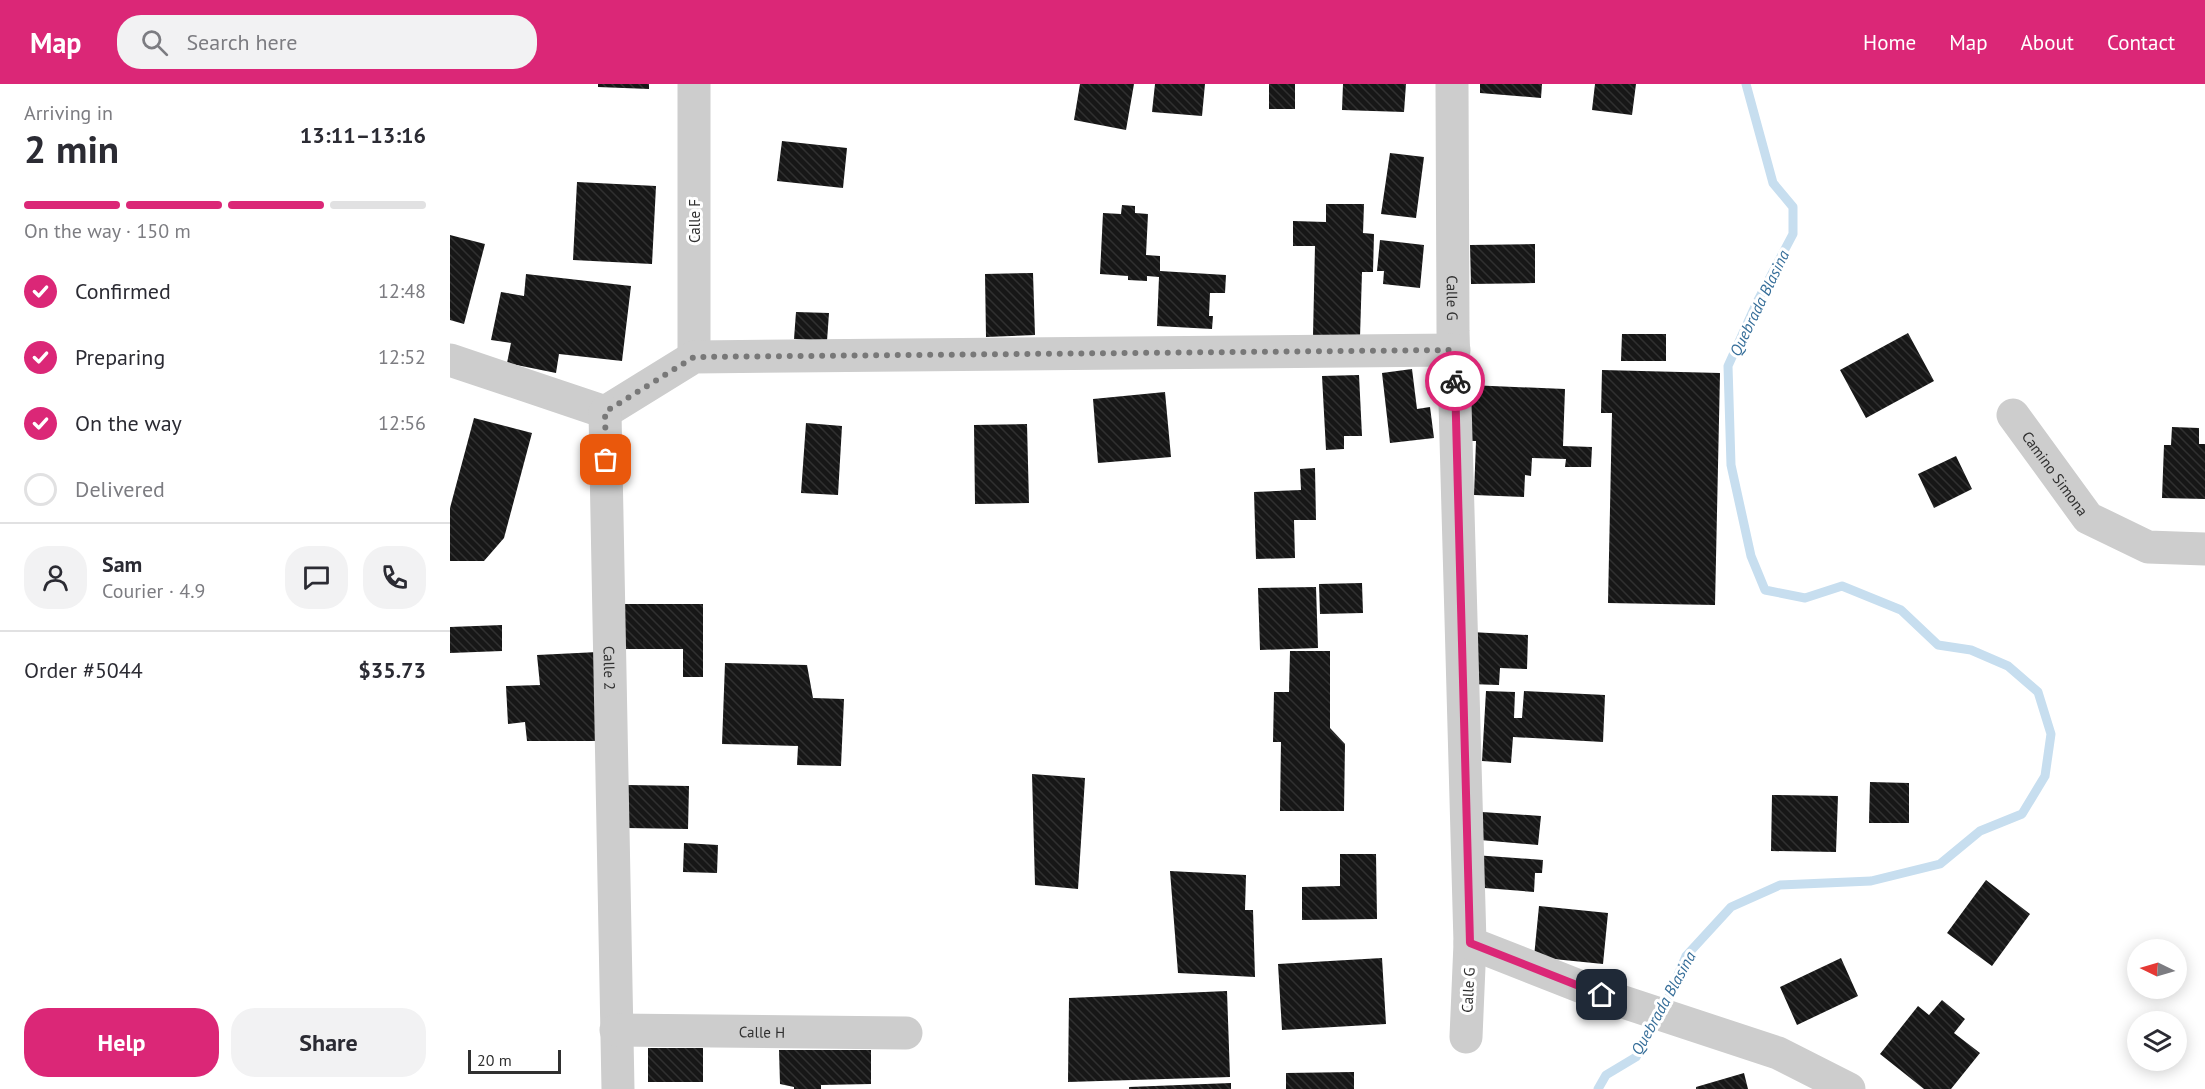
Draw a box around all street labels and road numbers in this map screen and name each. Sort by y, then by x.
street label: Calle F [685,199,704,243]
street label: Calle G [1443,275,1462,321]
street label: Camino Simona [2018,427,2093,519]
street label: Calle 2 [600,646,620,690]
street label: Calle G [1457,967,1479,1013]
street label: Calle H [739,1022,785,1041]

